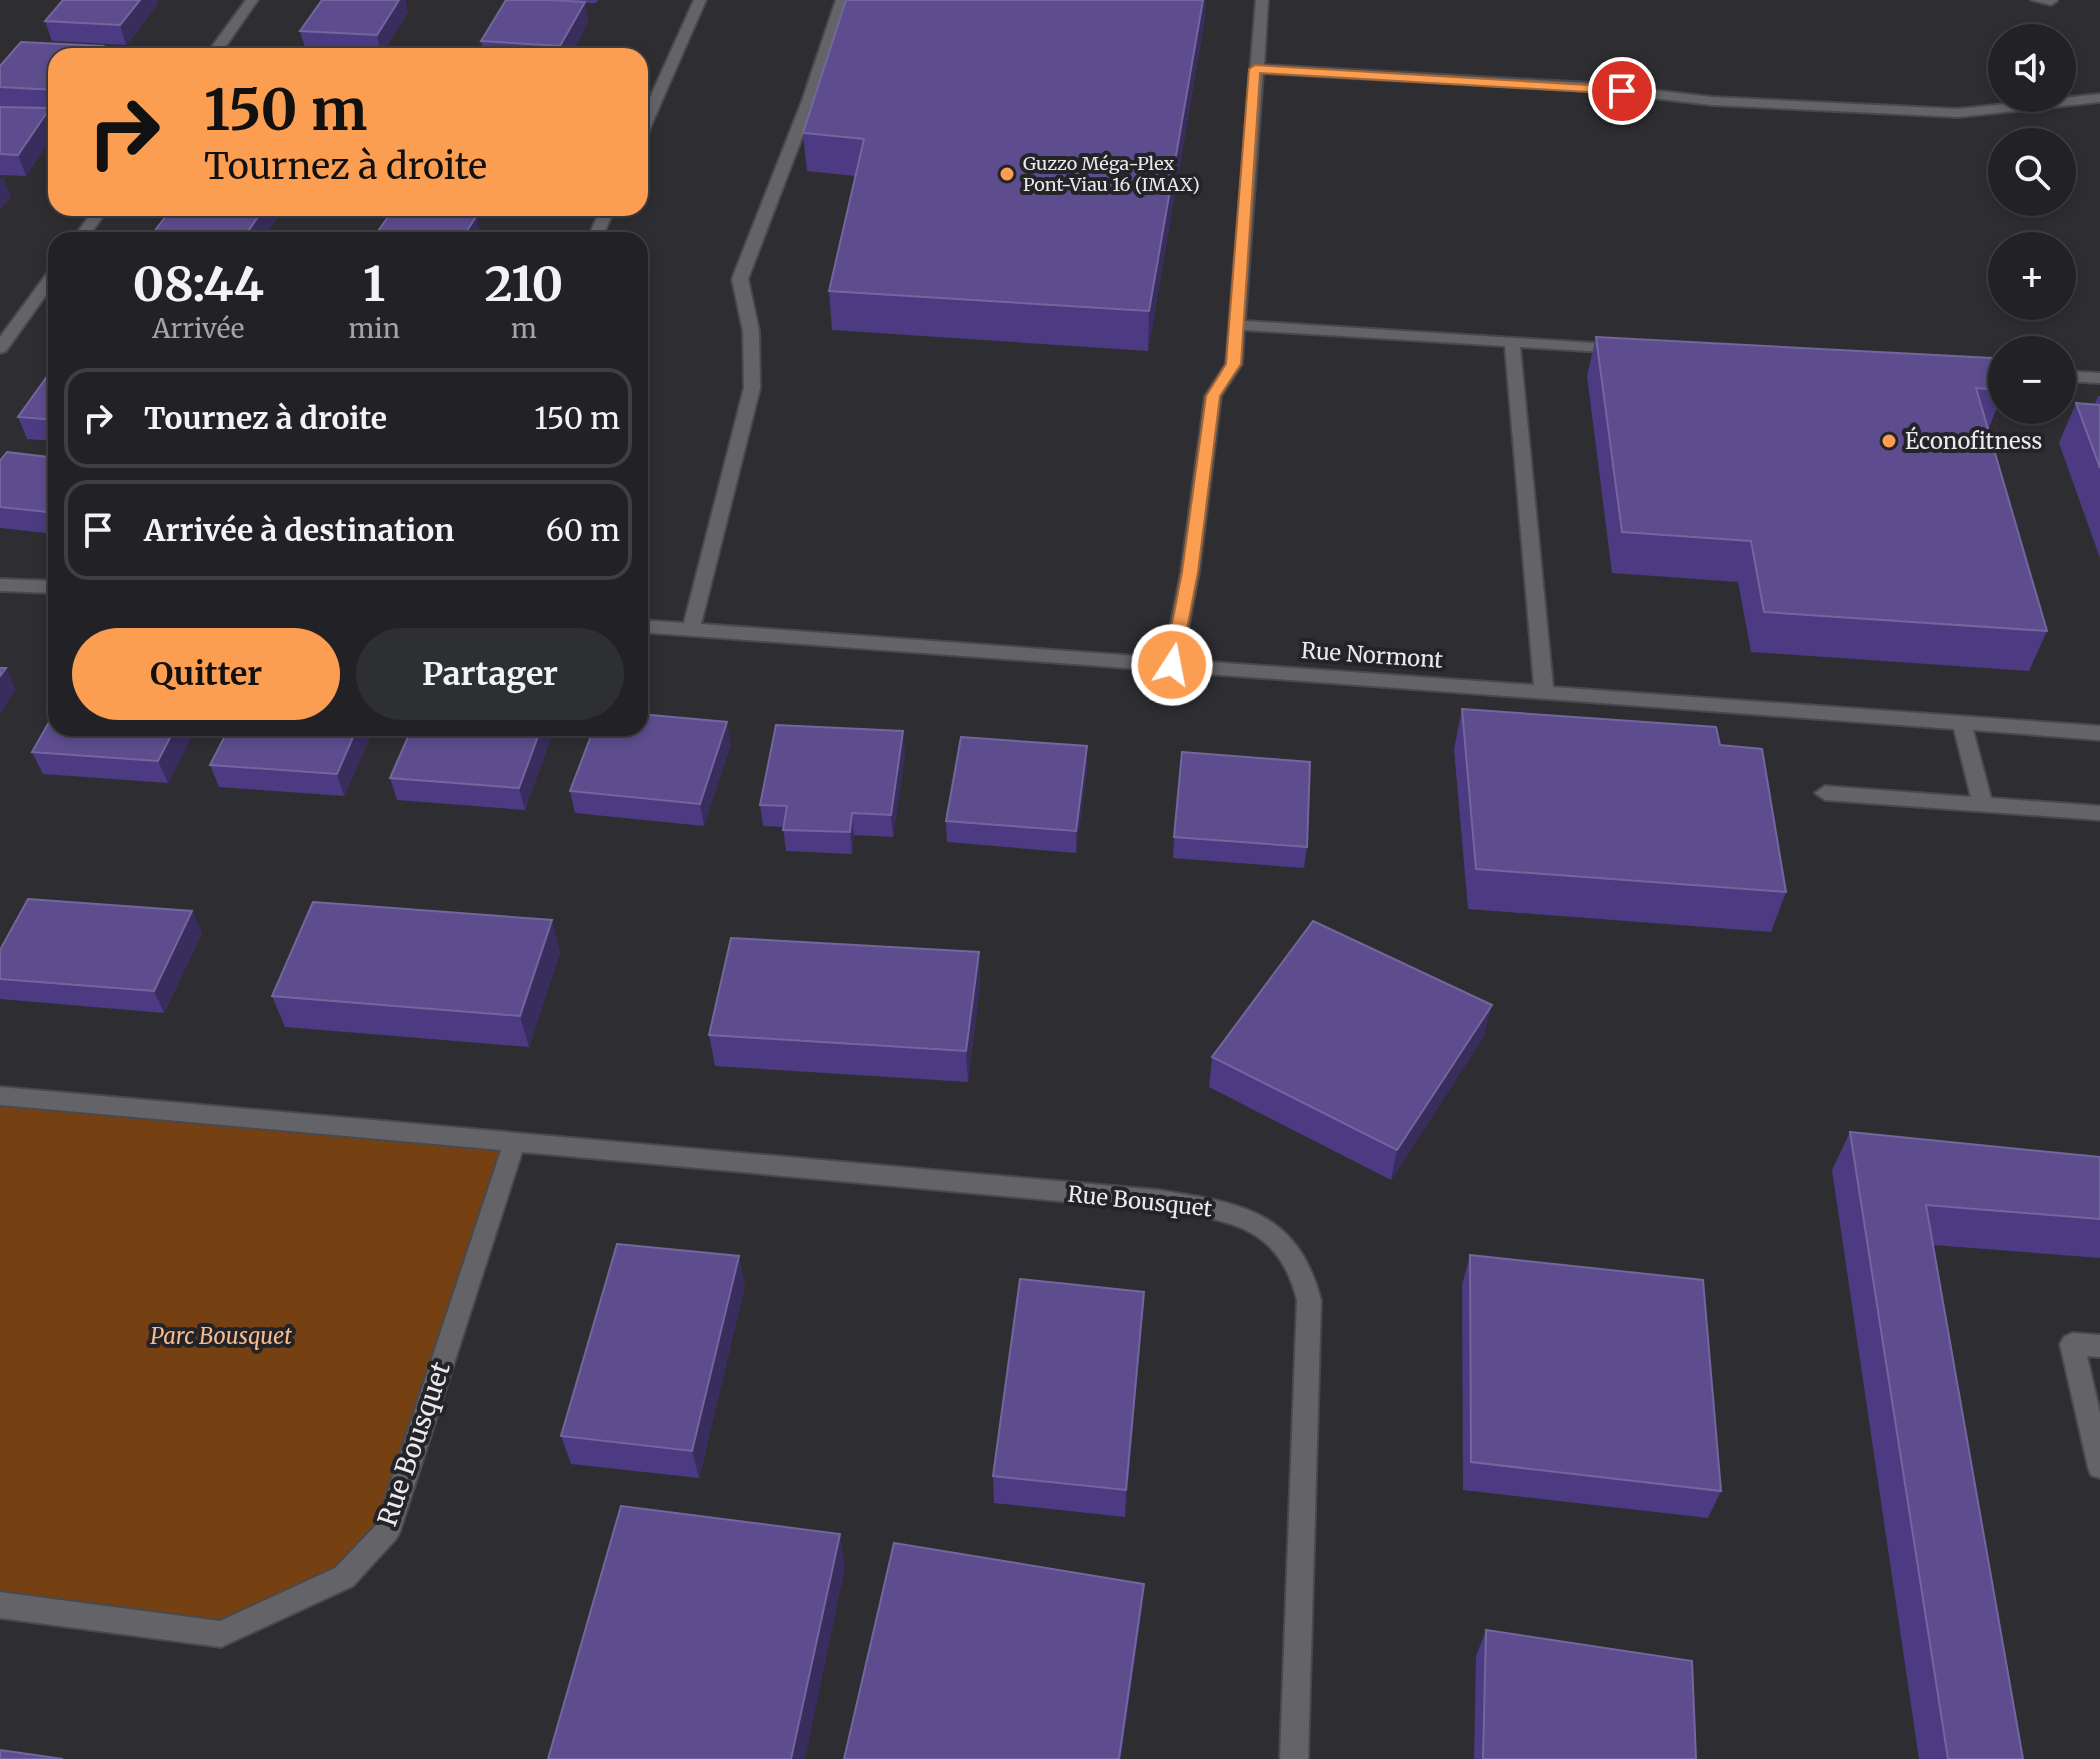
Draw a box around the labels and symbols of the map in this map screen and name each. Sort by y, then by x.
pin [1588,57,1656,125]
place label: Guzzo Méga-Plex Pont-Viau 16 (IMAX) [1023,152,1200,196]
marker: Guzzo Méga-Plex Pont-Viau 16 (IMAX) [998,165,1016,183]
place label: Éconofitness [1905,426,2042,455]
marker: Éconofitness [1880,432,1898,450]
position arrow [1130,623,1214,707]
street label: Rue Normont [1300,636,1444,674]
street label: Rue Bousquet [1066,1180,1214,1223]
park label: Parc Bousquet [150,1322,292,1350]
street label: Rue Bousquet [370,1358,457,1530]

